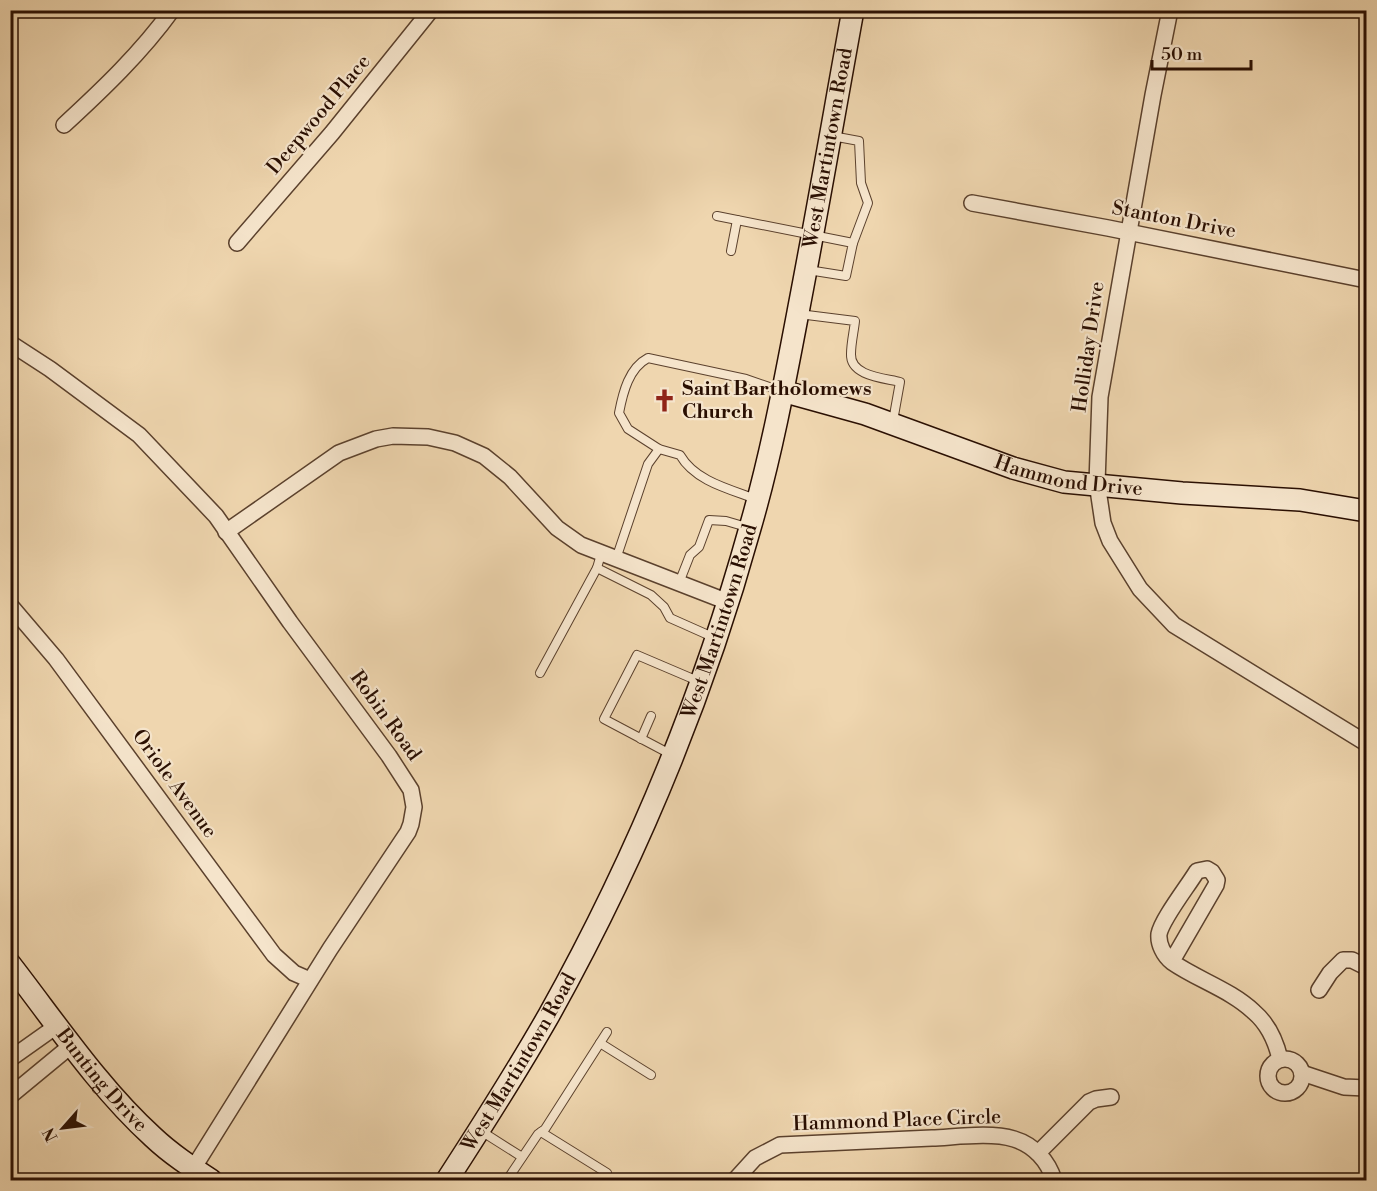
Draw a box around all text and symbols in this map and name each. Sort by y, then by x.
scale bar [1152,33,1251,71]
text: 50 m [1161,43,1203,66]
street label: West Martintown Road [798,45,859,252]
street label: Deepwood Place [262,50,376,180]
street label: Stanton Drive [1110,196,1238,244]
street label: Holliday Drive [1067,280,1111,414]
place label: Saint Bartholomews Church [682,377,871,425]
church icon: Saint Bartholomews Church [651,388,677,414]
street label: Hammond Drive [991,450,1144,502]
street label: West Martintown Road [676,520,763,723]
street label: Robin Road [344,666,426,766]
street label: Oriole Avenue [126,725,222,843]
street label: West Martintown Road [455,968,582,1157]
street label: Bunting Drive [50,1022,153,1137]
north arrow [33,1098,93,1158]
street label: Hammond Place Circle [792,1105,1002,1137]
text: N [39,1124,62,1145]

